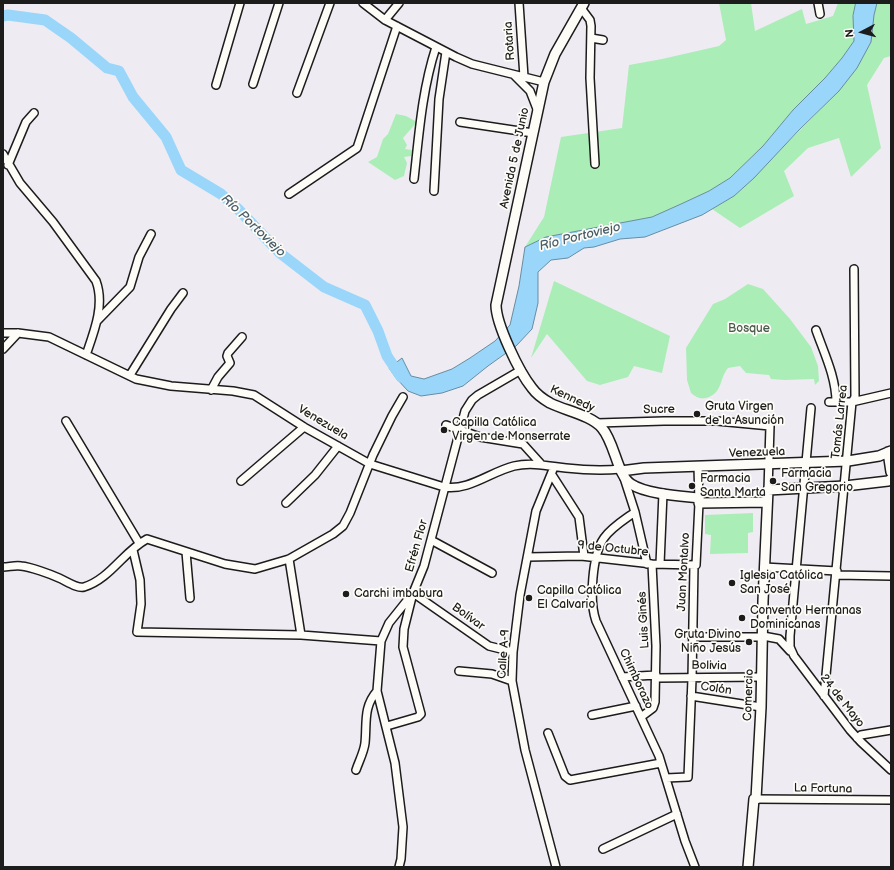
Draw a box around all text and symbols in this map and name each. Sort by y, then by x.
north arrow [842,12,882,52]
street label: Rotaria [501,21,519,61]
text: N [843,29,856,38]
street label: Avenida 5 de Junio [497,106,533,210]
water label: Río Portoviejo [218,192,288,260]
water label: Río Portoviejo [538,219,622,255]
park label: Bosque [728,322,770,336]
street label: Kennedy [547,382,597,416]
street label: Tomás Larrea [829,384,851,460]
place label: Gruta Virgen de la Asunción [705,400,784,428]
street label: Venezuela [295,402,351,444]
street label: Sucre [643,403,675,417]
marker: Gruta Virgen de la Asunción [692,409,702,419]
place label: Capilla Católica Virgen de Monserrate [452,416,570,444]
marker: Capilla Católica Virgen de Monserrate [439,425,449,435]
street label: Venezuela [729,445,785,461]
place label: Farmacia San Gregorio [781,467,853,495]
place label: Farmacia Santa Marta [700,472,766,500]
marker: Farmacia San Gregorio [768,476,778,486]
marker: Farmacia Santa Marta [687,481,697,491]
street label: Efrén Flor [403,518,431,574]
street label: Juan Montalvo [675,532,693,612]
street label: 9 de Octubre [577,538,649,560]
place label: Iglesia Católica San José [740,569,823,597]
marker: Iglesia Católica San José [727,578,737,588]
place label: Capilla Católica El Calvario [537,584,622,612]
place label: Carchi imbabura [354,587,443,601]
marker: Carchi imbabura [341,589,351,599]
street label: Luis Ginés [635,591,653,649]
marker: Capilla Católica El Calvario [524,593,534,603]
street label: Bolívar [449,600,487,634]
place label: Convento Hermanas Dominicanas [750,604,861,632]
marker: Convento Hermanas Dominicanas [737,613,747,623]
place label: Gruta Divino Niño Jesús [674,628,741,656]
street label: Calle A-9 [495,629,513,679]
marker: Gruta Divino Niño Jesús [744,637,754,647]
street label: Chimborazo [616,647,656,711]
street label: Bolivia [691,658,727,674]
street label: Comercio [741,669,757,721]
street label: 24 de Mayo [817,671,867,731]
street label: Colón [699,679,733,699]
street label: La Fortuna [794,781,852,797]

